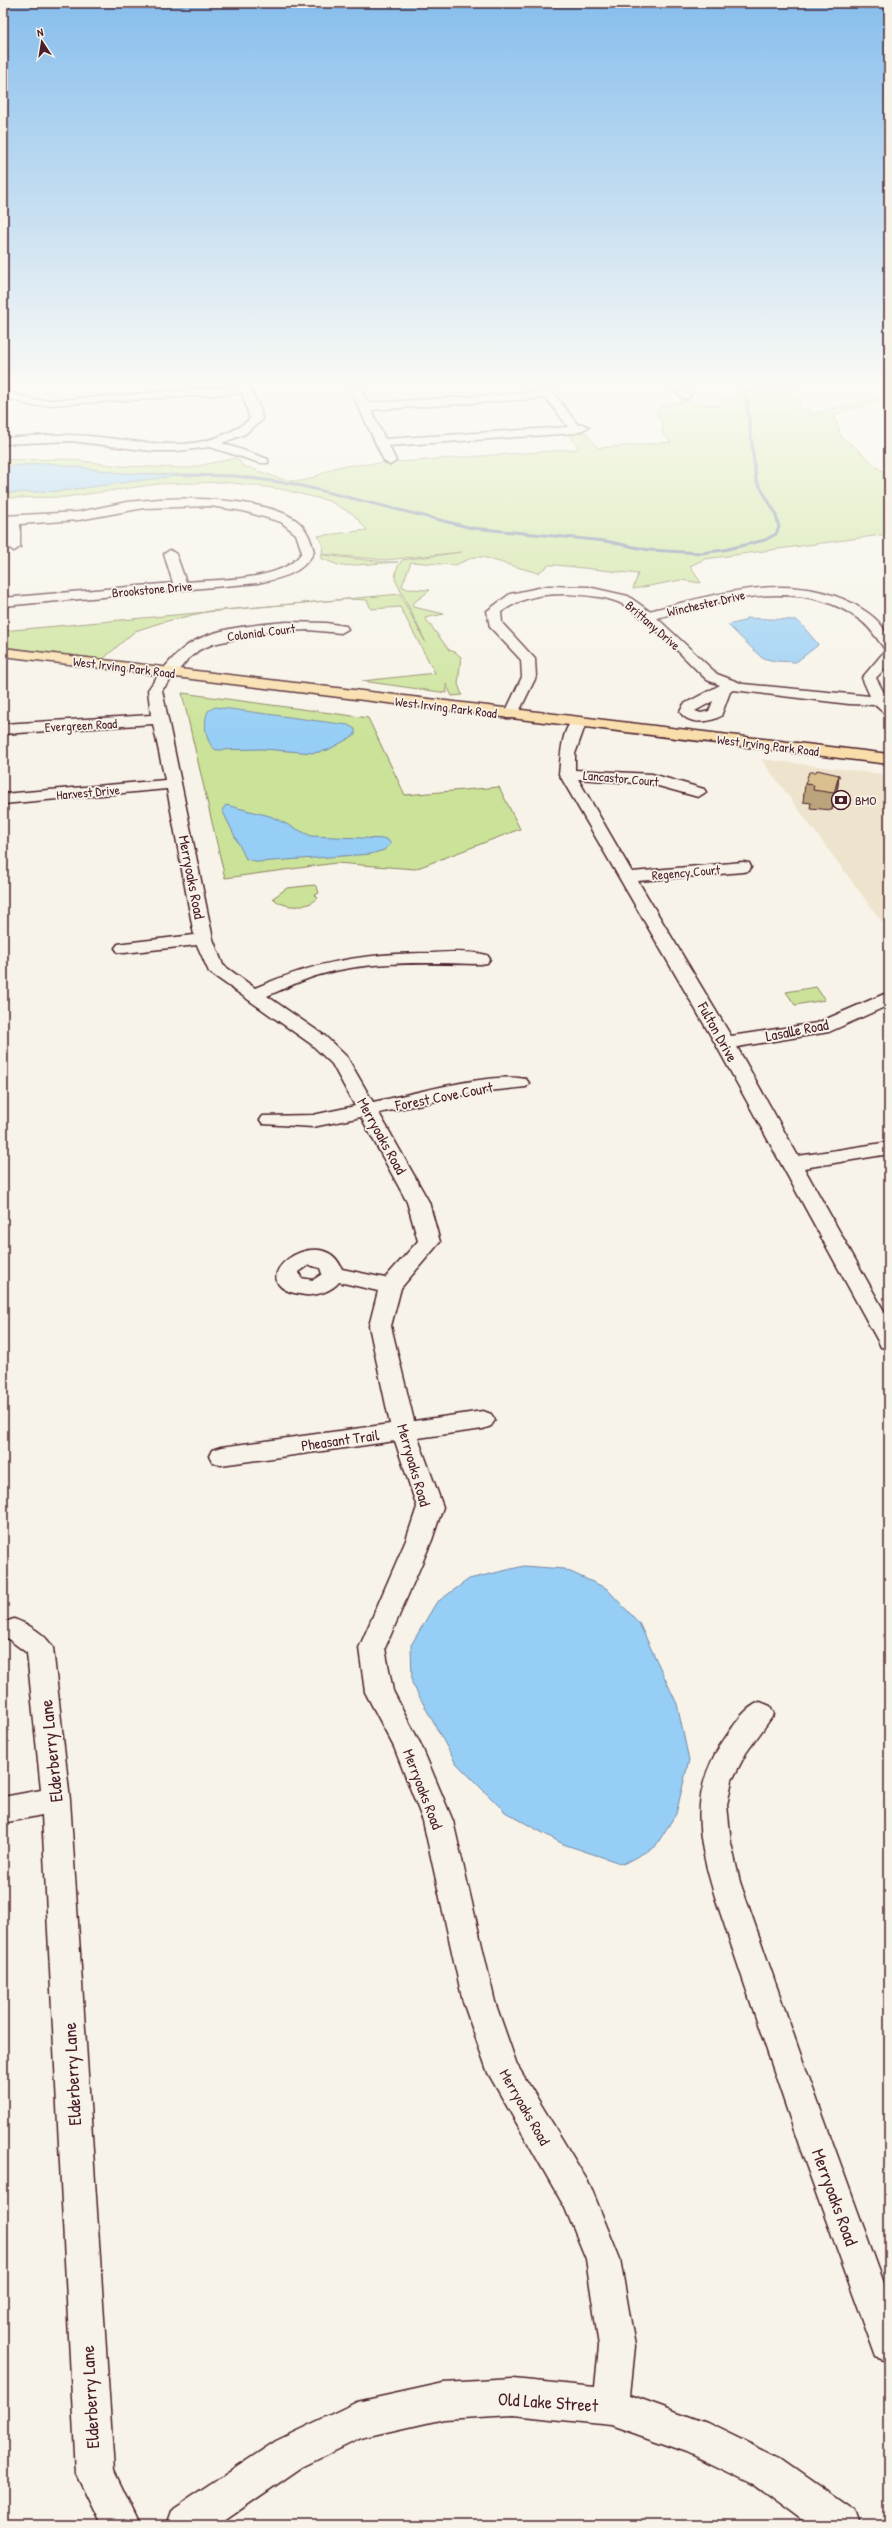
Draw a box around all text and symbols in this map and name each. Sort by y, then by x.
north arrow [22,22,62,62]
text: N [36,25,44,40]
street label: Brookstone Drive [111,577,193,601]
street label: Winchester Drive [665,585,747,621]
street label: Brittany Drive [622,596,684,654]
street label: Colonial Court [226,619,297,645]
street label: West Irving Park Road [72,652,176,682]
street label: West Irving Park Road [394,692,498,722]
street label: Evergreen Road [44,714,118,736]
street label: West Irving Park Road [716,730,820,760]
street label: Lancastor Court [583,766,660,790]
street label: Harvest Drive [56,780,120,804]
bank icon: BMO [830,789,852,811]
place label: BMO [855,791,877,809]
street label: Merryoaks Road [174,833,210,921]
street label: Regency Court [651,860,721,884]
street label: Fulton Drive [693,997,743,1066]
street label: Lasalle Road [764,1014,830,1046]
street label: Forest Cove Court [393,1076,495,1116]
street label: Merryoaks Road [352,1094,412,1178]
street label: Merryoaks Road [392,1421,436,1509]
street label: Pheasant Trail [300,1424,380,1456]
street label: Elderberry Lane [33,1698,69,1804]
street label: Merryoaks Road [398,1746,448,1832]
street label: Elderberry Lane [57,2022,87,2126]
street label: Merryoaks Road [495,2065,555,2149]
street label: Merryoaks Road [806,2145,864,2249]
street label: Elderberry Lane [75,2345,105,2449]
street label: Old Lake Street [497,2386,600,2418]

